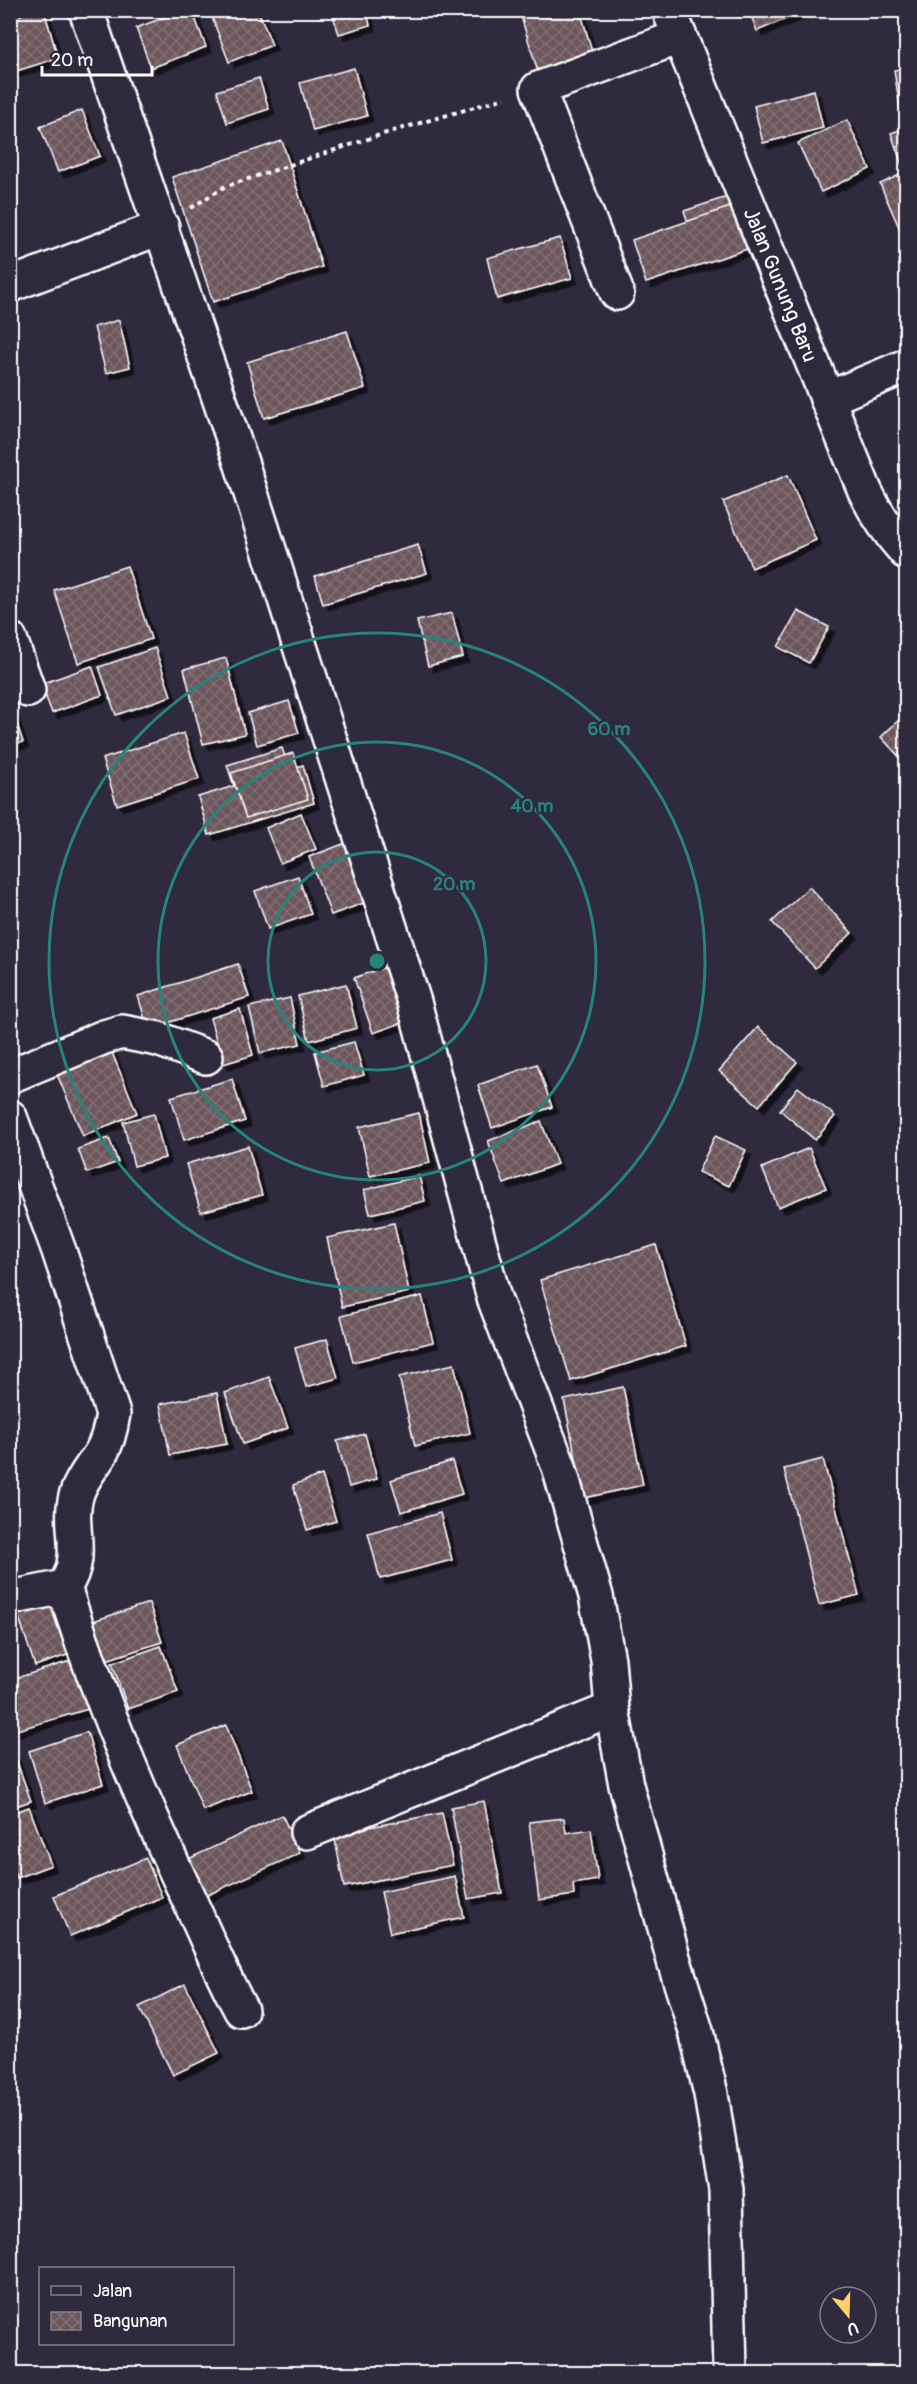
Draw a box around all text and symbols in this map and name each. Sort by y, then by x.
scale bar [42,39,152,77]
text: 20 m [51,49,93,72]
street label: Jalan Gunung Baru [737,204,823,366]
text: 60 m [588,718,630,741]
text: 40 m [511,795,553,818]
text: 20 m [433,873,475,896]
centre of rings [367,951,387,971]
legend [39,2267,234,2345]
text: Jalan [93,2280,132,2303]
north arrow [818,2285,878,2345]
text: Bangunan [93,2310,168,2333]
text: U [844,2317,861,2340]

